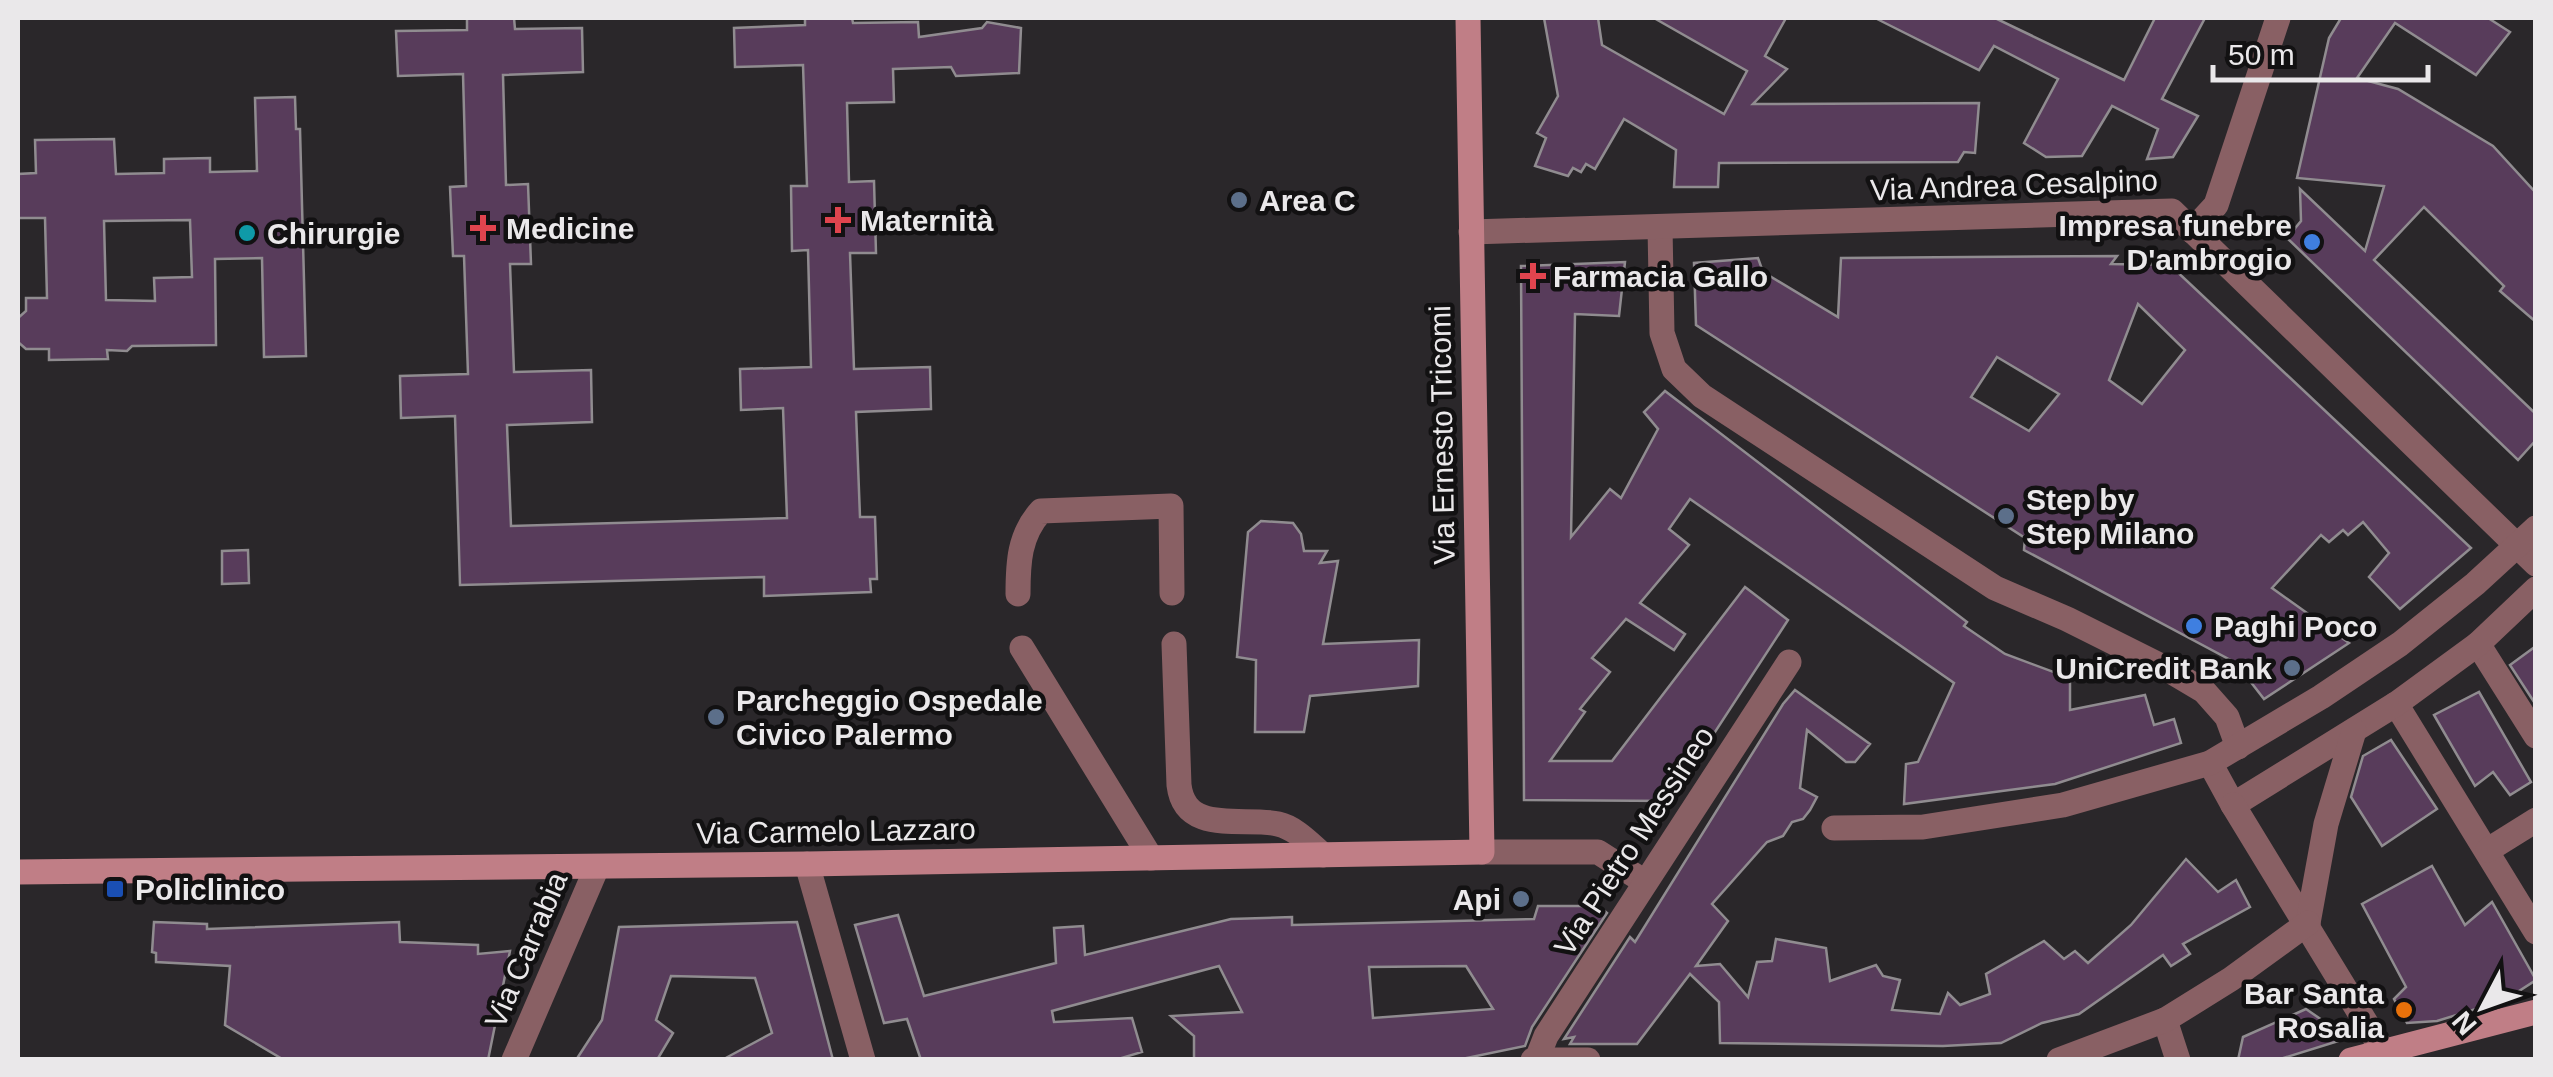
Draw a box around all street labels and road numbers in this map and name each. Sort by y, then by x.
street label: Via Andrea Cesalpino [1870,163,2158,207]
street label: Via Ernesto Tricomi [1423,305,1461,565]
street label: Via Pietro Messineo [1548,720,1720,962]
street label: Via Carmelo Lazzaro [696,812,976,850]
street label: Via Carrabia [478,867,574,1033]

